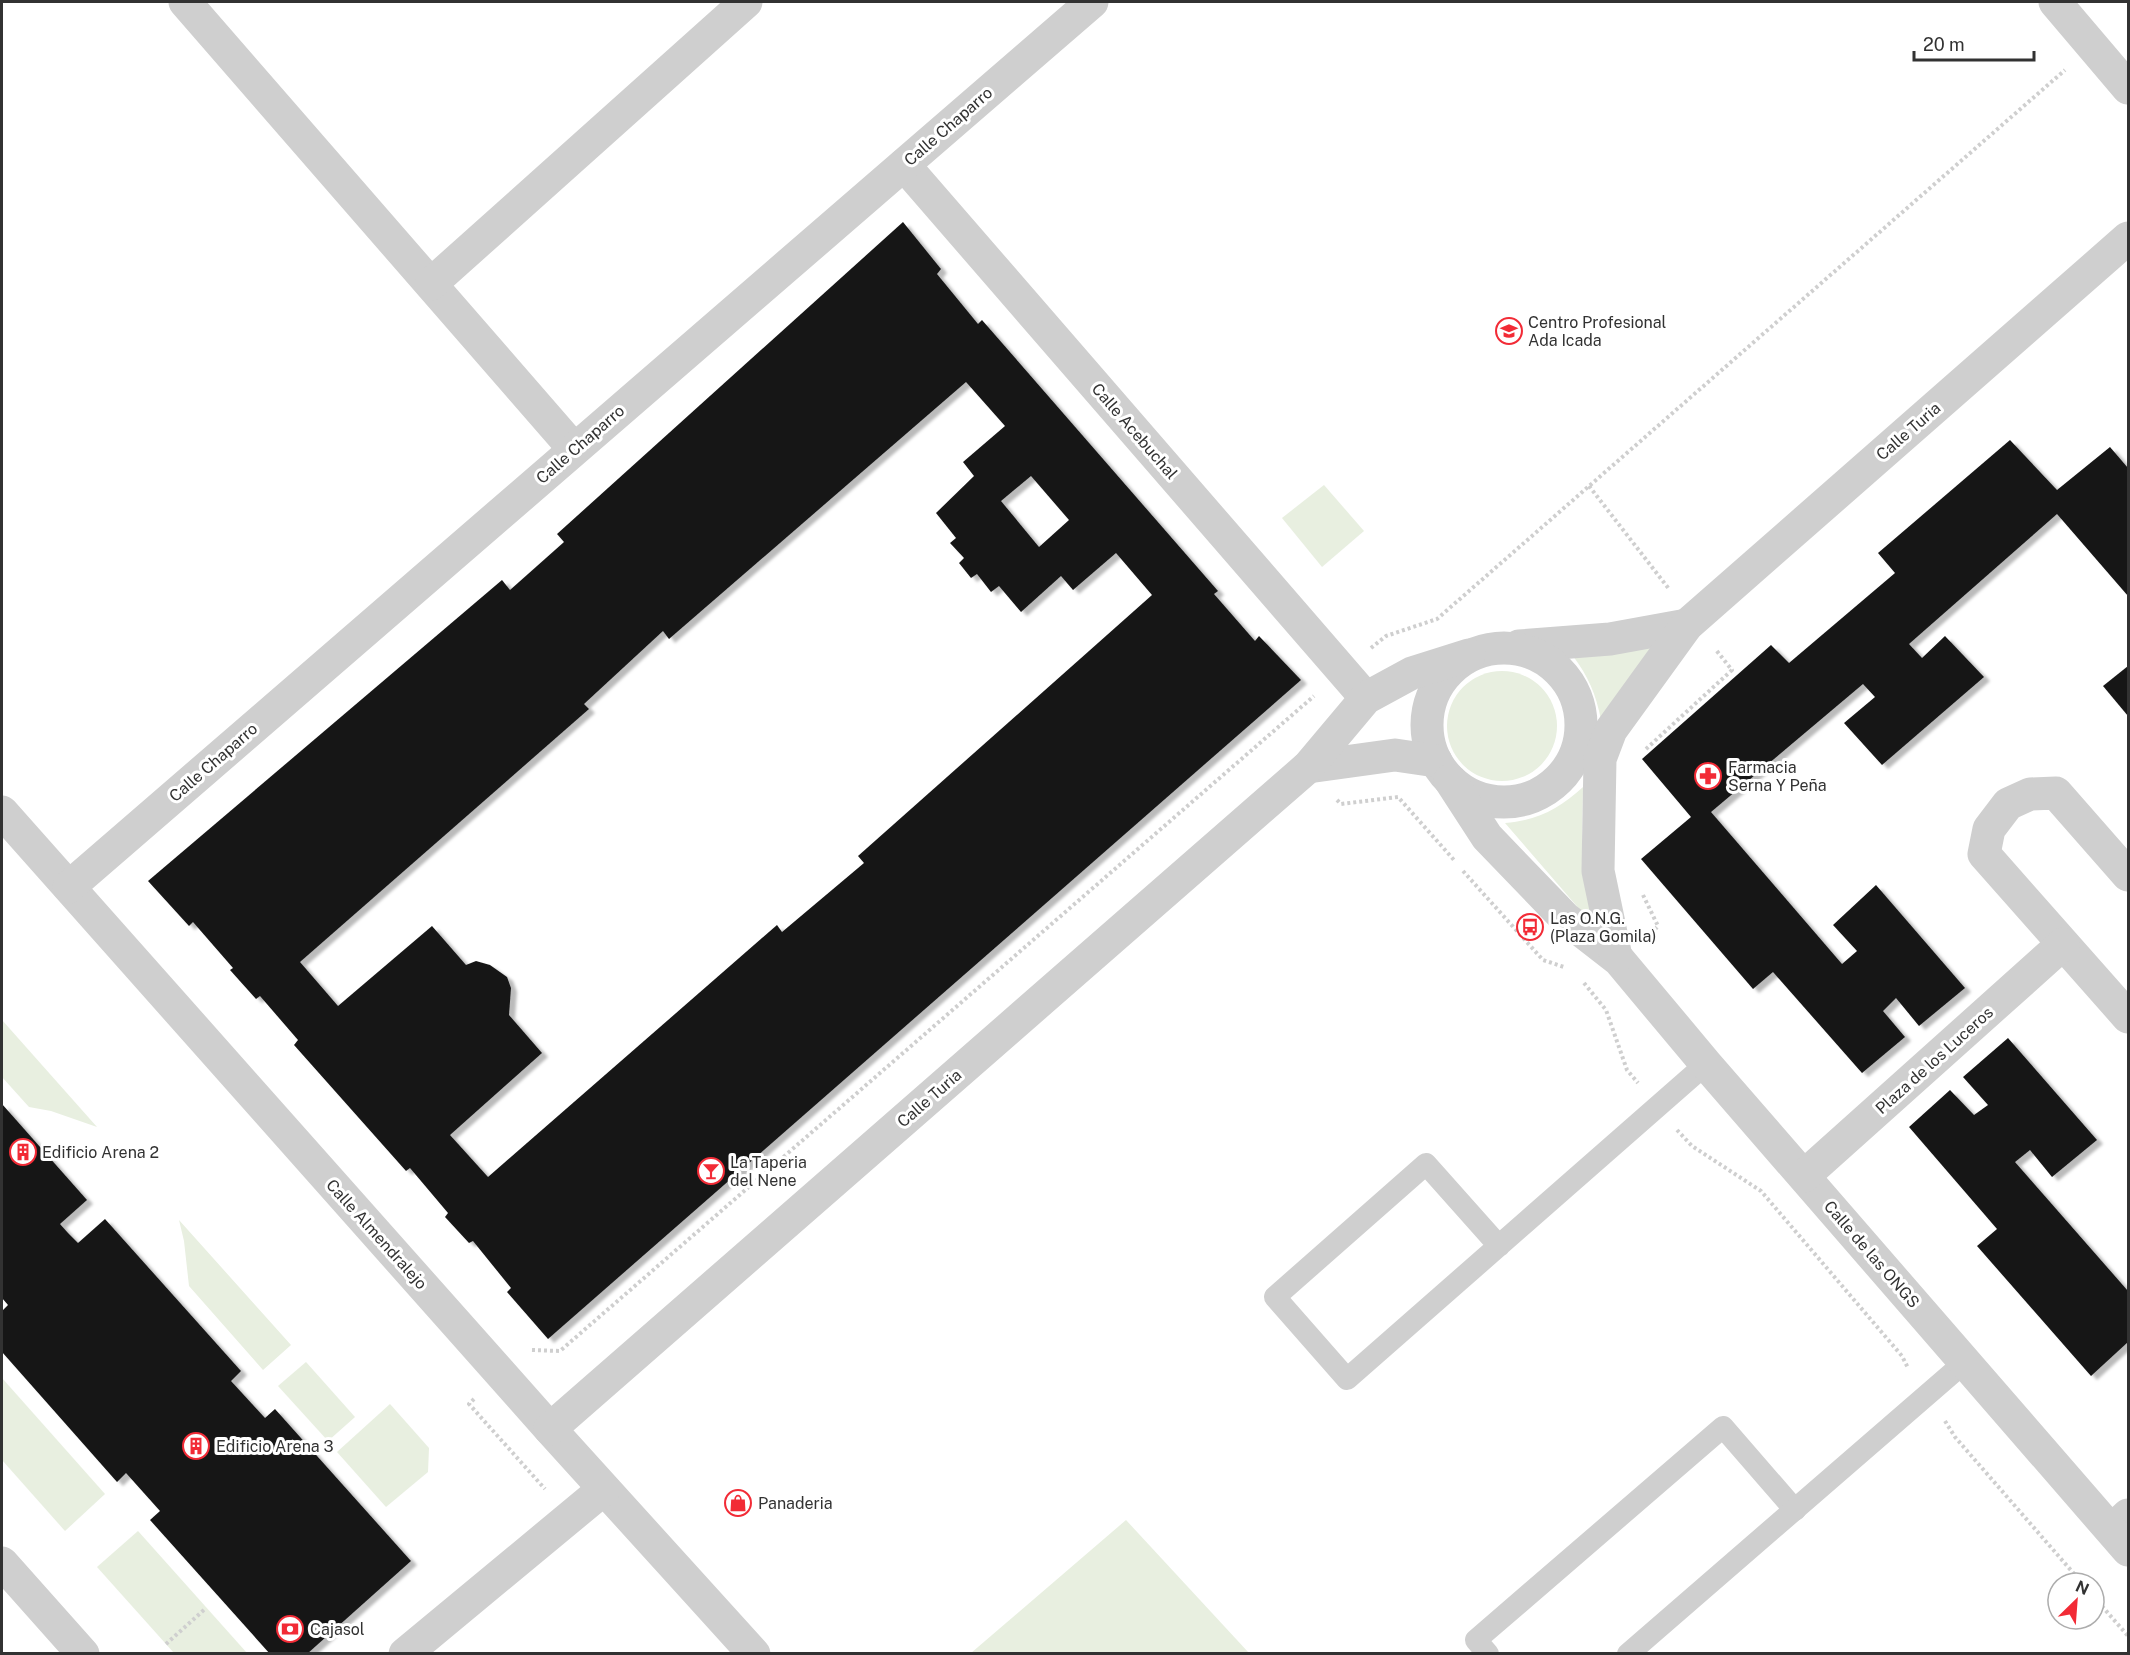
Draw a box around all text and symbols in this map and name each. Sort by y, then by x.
scale bar [1914,24,2034,62]
text: 20 m [1923,34,1965,55]
street label: Calle Chaparro [900,83,996,170]
place label: Centro Profesional Ada Icada [1528,313,1667,350]
school or university icon: Centro Profesional Ada Icada [1494,316,1524,346]
street label: Calle Acebuchal [1088,380,1182,483]
street label: Calle Turia [1872,398,1944,464]
street label: Calle Chaparro [532,401,628,488]
street label: Calle Chaparro [165,719,261,806]
place label: Farmacia Serna Y Peña [1728,758,1827,795]
pharmacy icon: Farmacia Serna Y Peña [1693,761,1723,791]
place label: Las O.N.G. (Plaza Gomila) [1550,909,1656,946]
bus stop icon: Las O.N.G. (Plaza Gomila) [1515,912,1545,942]
street label: Plaza de los Luceros [1872,1003,1997,1118]
street label: Calle Turia [893,1065,965,1131]
building icon: Edificio Arena 2 [8,1137,38,1167]
place label: Edificio Arena 2 [42,1143,159,1162]
place label: La Taperia del Nene [730,1153,807,1190]
bar icon: La Taperia del Nene [696,1156,726,1186]
street label: Calle Almendralejo [322,1176,431,1293]
street label: Calle de las ONGS [1820,1197,1923,1312]
building icon: Edificio Arena 3 [181,1431,211,1461]
place label: Edificio Arena 3 [216,1437,334,1456]
shop icon: Panaderia [723,1488,753,1518]
place label: Panaderia [758,1494,833,1513]
north arrow [2046,1571,2106,1631]
text: N [2072,1577,2092,1599]
bank icon: Cajasol [275,1614,305,1644]
place label: Cajasol [310,1620,365,1639]

